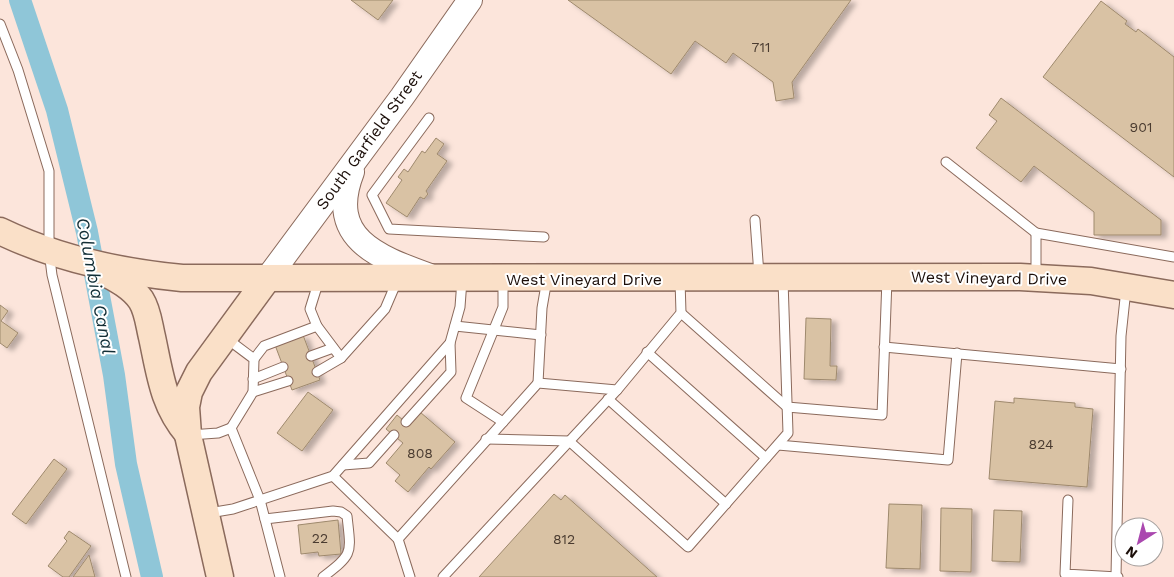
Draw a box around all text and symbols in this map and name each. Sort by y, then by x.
house number: 711 [752,39,770,55]
street label: South Garfield Street [312,67,426,213]
house number: 901 [1130,119,1152,135]
water label: Columbia Canal [72,216,120,356]
street label: West Vineyard Drive [911,267,1067,289]
street label: West Vineyard Drive [506,270,662,289]
house number: 824 [1029,436,1053,452]
house number: 808 [407,445,433,461]
north arrow [1114,517,1164,567]
house number: 22 [312,530,328,546]
house number: 812 [553,531,575,547]
text: N [1122,543,1140,562]

